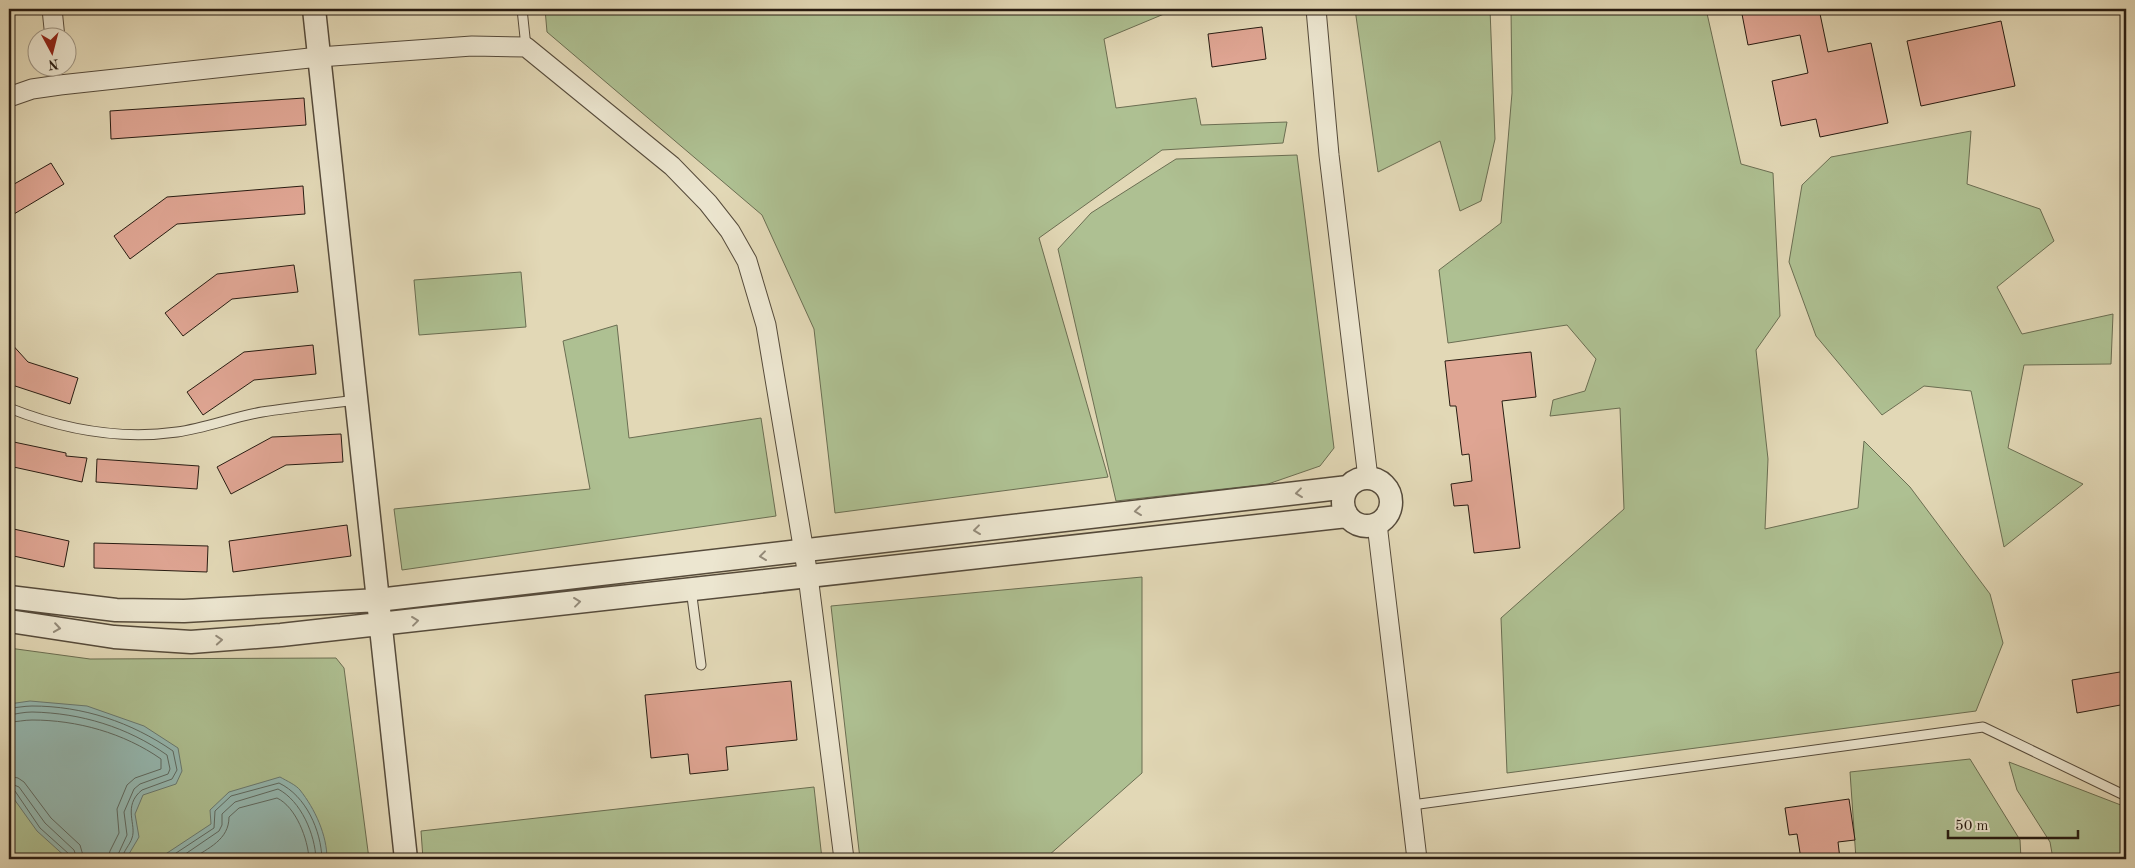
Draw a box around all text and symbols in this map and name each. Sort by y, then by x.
north arrow [28,28,78,78]
text: N [47,56,60,72]
one-way arrow [1295,487,1303,498]
one-way arrow [1134,505,1142,516]
one-way arrow [972,525,981,535]
one-way arrow [759,550,767,561]
one-way arrow [573,597,581,608]
one-way arrow [411,616,419,627]
one-way arrow [53,623,61,633]
one-way arrow [215,634,223,645]
scale bar [1948,808,2078,840]
text: 50 m [1955,819,1989,834]

